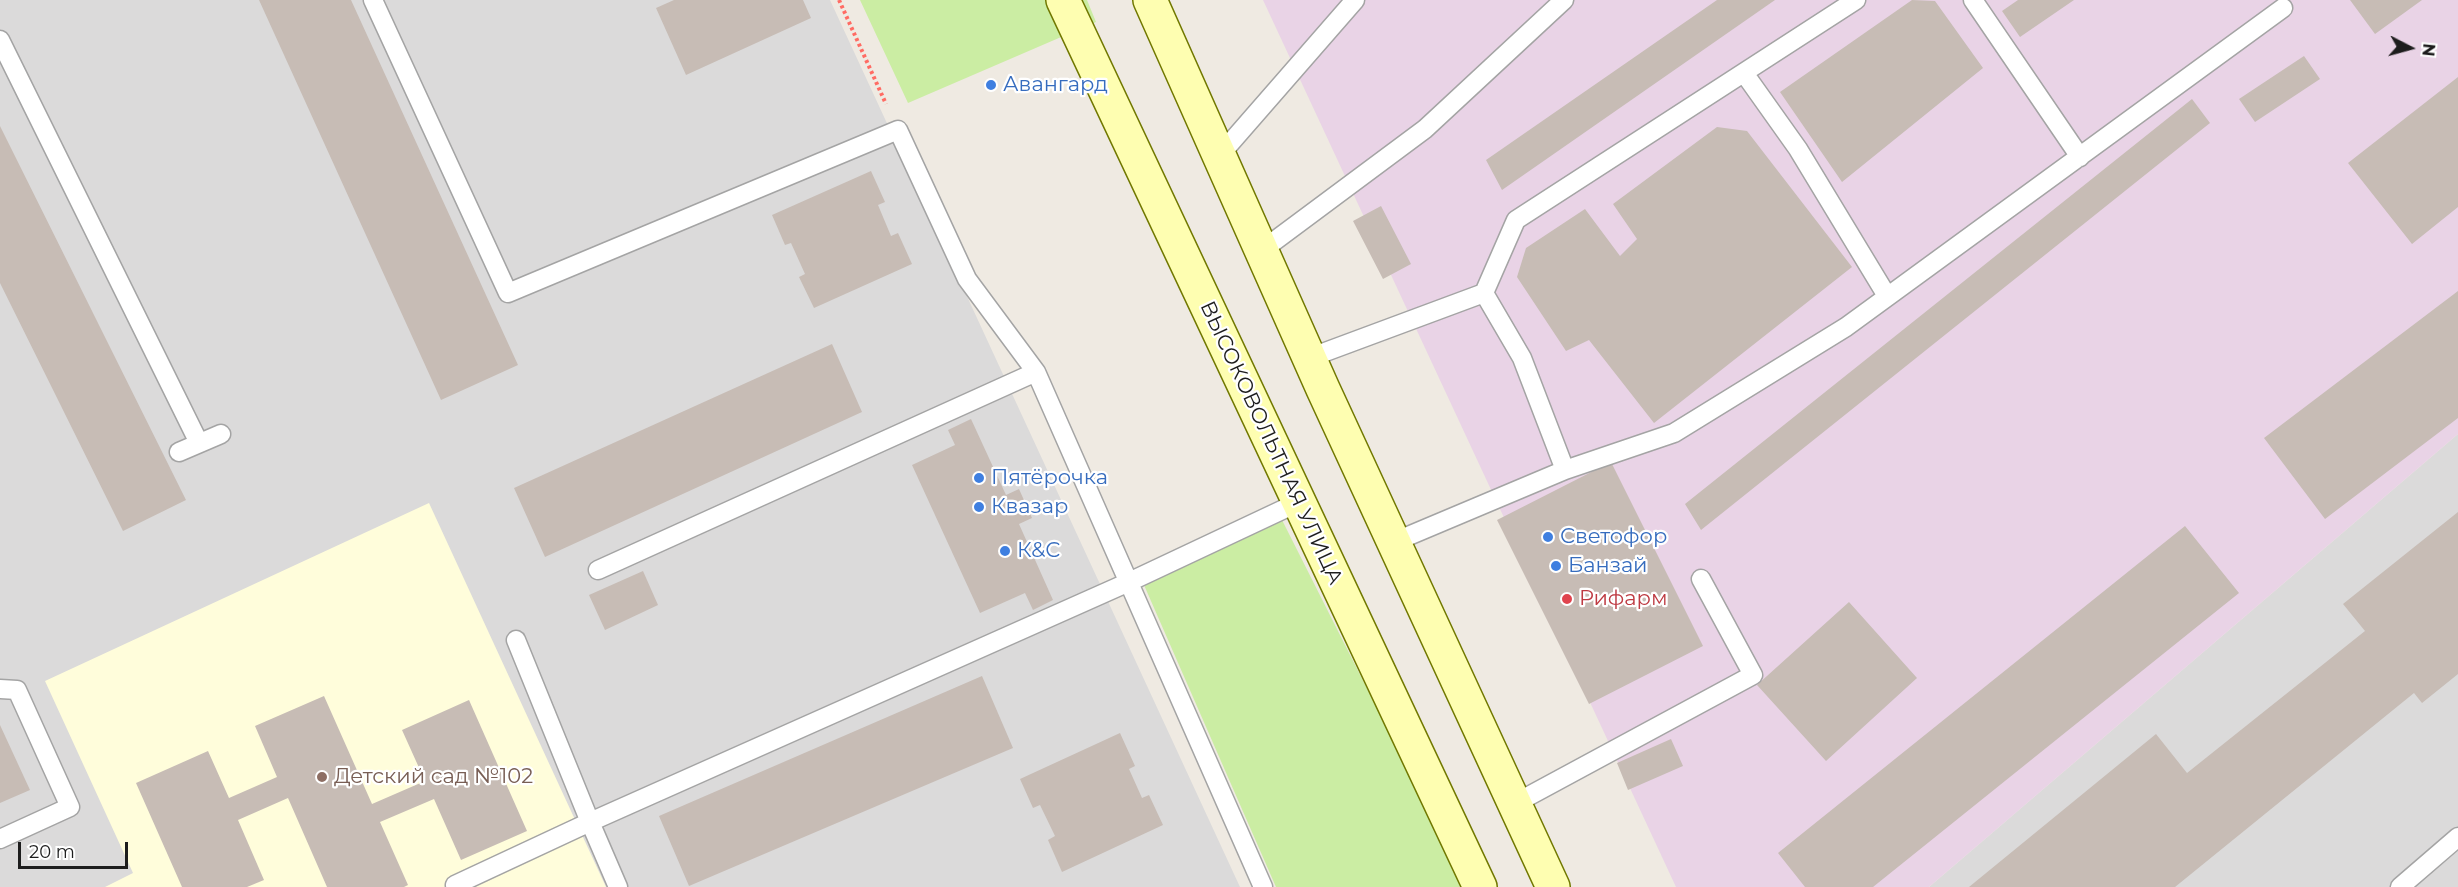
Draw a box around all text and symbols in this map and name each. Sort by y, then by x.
north arrow [2380,18,2440,78]
text: N [2418,43,2439,57]
place label: Авангард [1003,72,1108,98]
marker: Авангард [984,78,998,92]
street label: ВЫСОКОВОЛЬТНАЯ УЛИЦА [1194,297,1348,589]
place label: Пятёрочка [991,465,1108,491]
marker: Пятёрочка [972,471,986,485]
place label: Квазар [991,494,1068,520]
marker: Квазар [972,500,986,514]
place label: Светофор [1560,524,1667,550]
marker: Светофор [1541,530,1555,544]
place label: К&С [1017,538,1060,564]
marker: К&С [998,544,1012,558]
place label: Банзай [1568,553,1648,579]
marker: Банзай [1549,559,1563,573]
place label: Рифарм [1579,586,1668,612]
marker: Рифарм [1560,592,1574,606]
place label: Детский сад №102 [334,764,533,790]
marker: Детский сад №102 [315,770,329,784]
scale bar [21,830,130,868]
text: 20 m [29,841,75,863]

